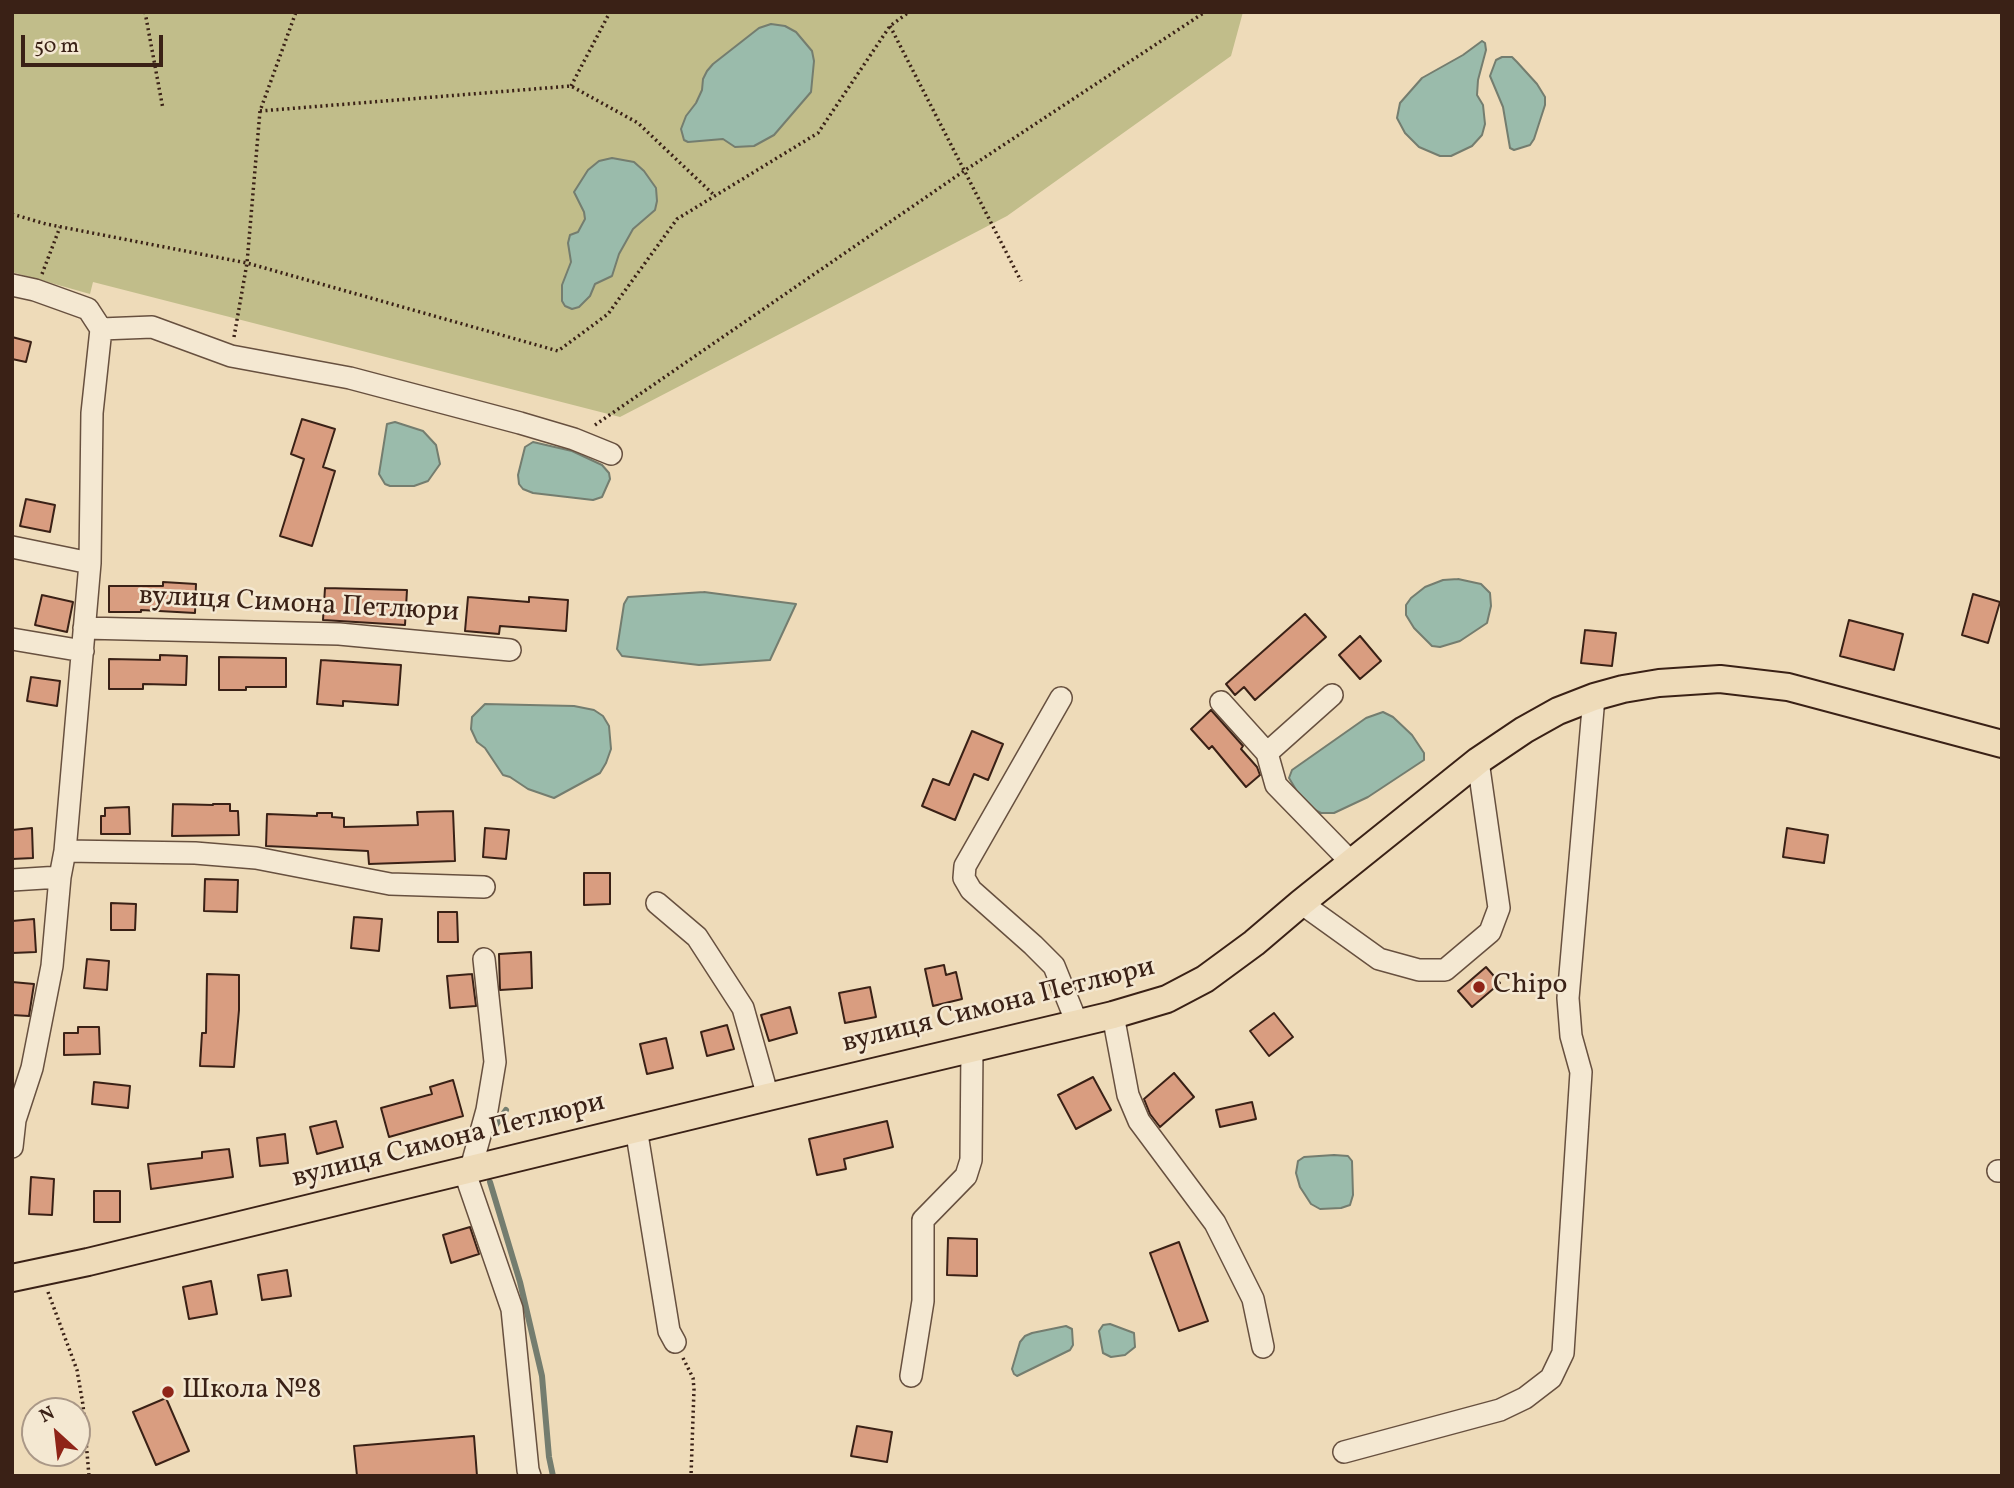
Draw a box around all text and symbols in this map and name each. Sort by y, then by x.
scale bar [24,21,166,65]
text: 50 m [34,32,79,61]
street label: вулиця Симона Петлюри [138,581,460,631]
street label: вулиця Симона Петлюри [839,952,1159,1062]
place label: Chipo [1493,970,1567,1004]
marker: Chipo [1471,979,1487,995]
street label: вулиця Симона Петлюри [289,1087,609,1197]
place label: Школа №8 [182,1375,321,1409]
marker: Школа №8 [160,1384,176,1400]
north arrow [21,1397,91,1467]
text: N [35,1400,59,1430]

